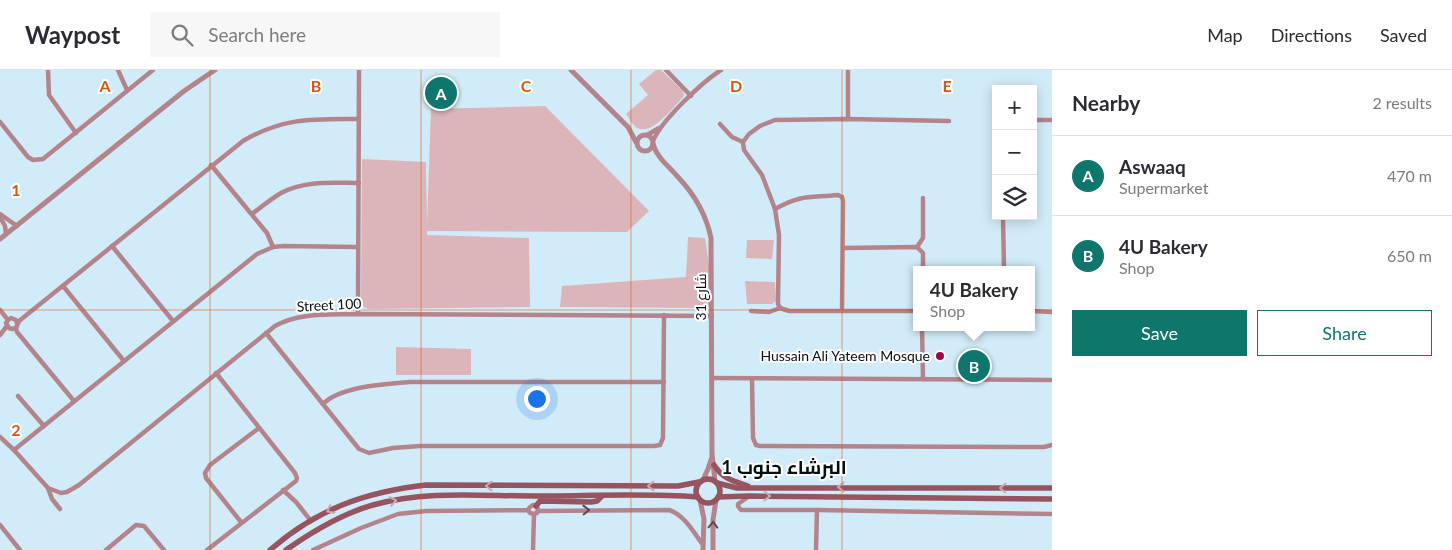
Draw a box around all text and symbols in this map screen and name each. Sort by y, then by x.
search box [150,12,500,57]
text: Waypost [25,20,120,49]
icon: search [168,21,196,49]
text: Search here [208,23,306,46]
text: Map [1207,24,1243,46]
text: Directions [1271,24,1352,46]
text: Saved [1380,24,1427,46]
pin: A [425,74,457,112]
text: A [98,76,111,95]
text: B [311,76,321,95]
text: C [521,76,532,95]
text: D [730,76,742,95]
text: E [942,76,952,95]
map controls [992,85,1037,220]
button: + [992,85,1037,130]
text: Nearby [1072,90,1140,115]
text: 2 results [1372,93,1432,112]
button: − [992,130,1037,175]
text: Aswaaq [1119,155,1186,178]
text: A [1082,166,1094,185]
text: 470 m [1387,166,1432,185]
button: layers [992,175,1037,220]
text: Supermarket [1119,178,1208,197]
text: 1 [11,180,21,199]
text: 4U Bakery [1119,235,1208,258]
text: B [1083,246,1093,265]
text: 650 m [1387,246,1432,265]
text: Shop [1119,258,1155,277]
popup [913,266,1035,331]
street label: شارع 31 [692,274,710,320]
text: 4U Bakery [930,278,1018,301]
street label: Street 100 [296,294,362,315]
text: Shop [930,301,965,320]
button: Save [1072,310,1247,356]
button: Share [1257,310,1432,356]
place label: Hussain Ali Yateem Mosque [760,347,930,364]
pin: B [958,347,990,385]
marker: Hussain Ali Yateem Mosque [934,350,946,362]
your location [524,386,550,412]
text: 2 [11,420,21,439]
district label: البرشاء جنوب 1 [721,455,847,479]
one-way arrow [484,481,492,491]
one-way arrow [647,481,654,491]
one-way arrow [837,482,844,492]
one-way arrow [999,483,1007,493]
one-way arrow [764,491,771,501]
one-way arrow [388,496,397,506]
one-way arrow [326,504,335,514]
one-way arrow [583,505,591,516]
one-way arrow [708,521,718,528]

